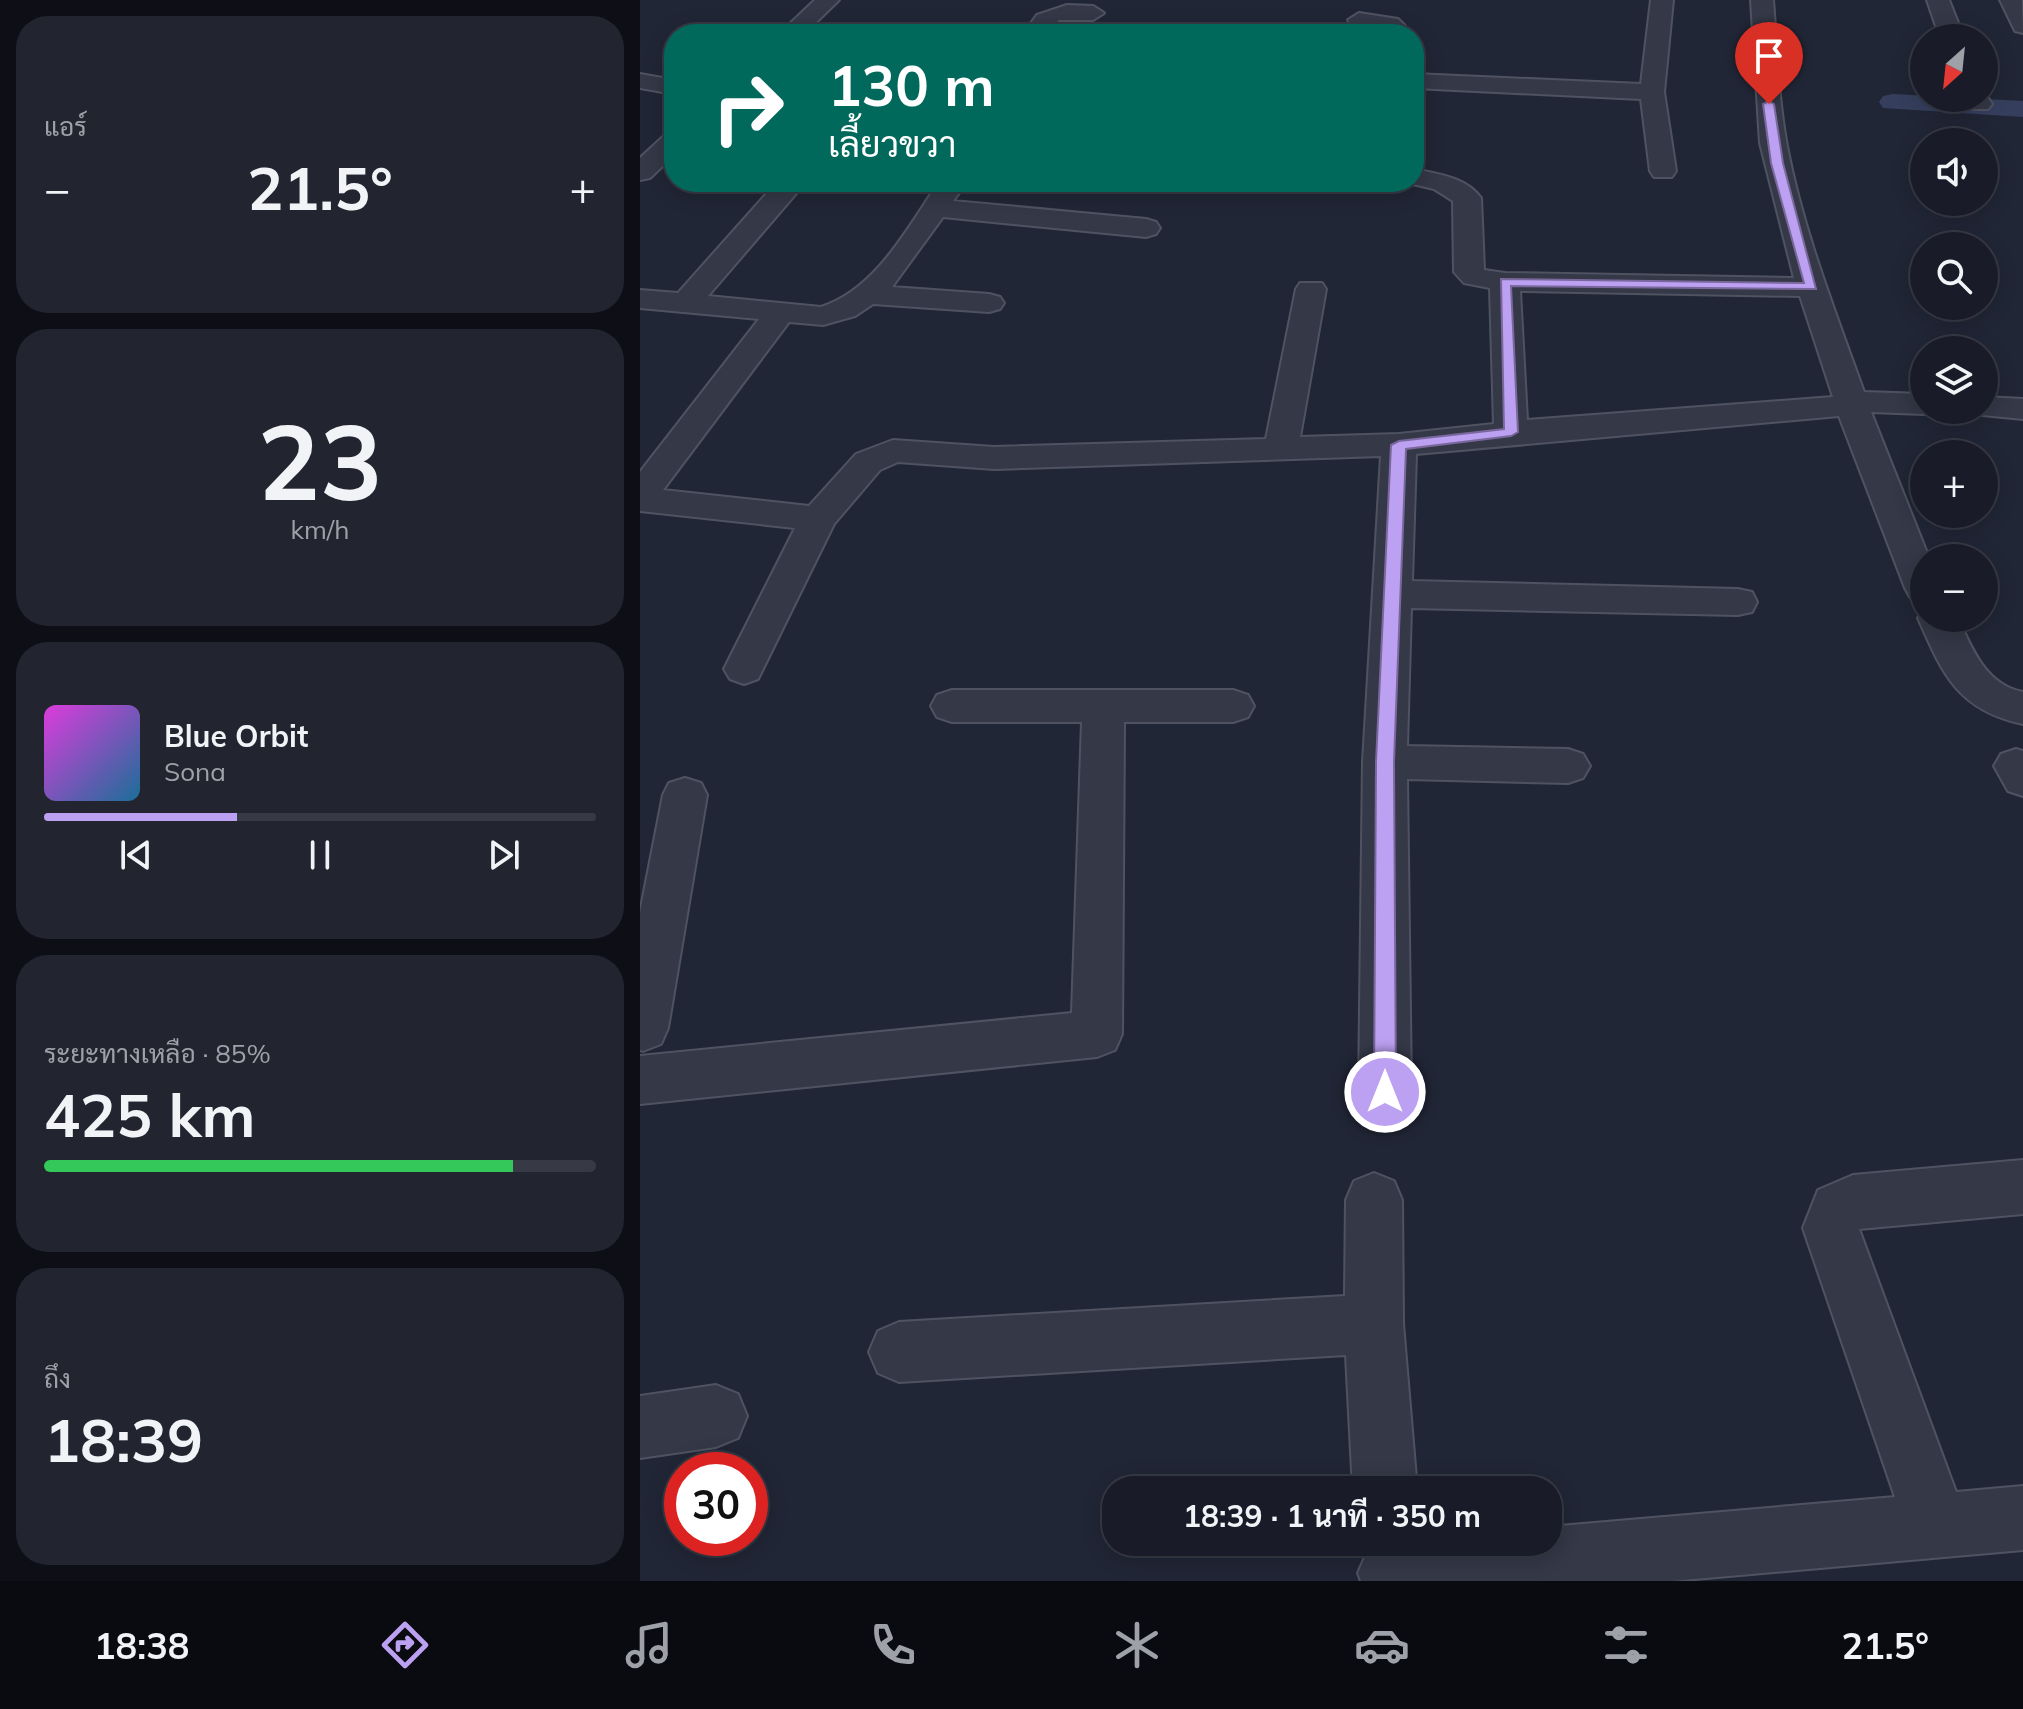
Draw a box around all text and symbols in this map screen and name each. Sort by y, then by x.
pin [1735,22,1803,104]
north arrow [1910,24,1998,112]
map controls [1910,24,1998,632]
icon: arrive [1747,34,1791,78]
text: 130 m [828,50,995,120]
icon: right [696,56,800,160]
text: แอร์ [44,110,87,143]
text: เลี้ยวขวา [828,121,956,166]
button: sound [1910,128,1998,216]
text: 21.5° [247,150,393,225]
text: − [44,161,70,216]
text: + [570,161,596,216]
button: search [1910,232,1998,320]
button: layers [1910,336,1998,424]
text: 23 [258,395,382,526]
button: + [1910,440,1998,528]
text: km/h [291,513,349,546]
button: − [1910,544,1998,632]
text: Blue Orbit [164,717,308,755]
text: Sona [164,755,226,788]
icon: previous [114,833,158,877]
icon: pause [298,833,342,877]
icon: next [482,833,526,877]
text: ระยะทางเหลือ · 85% [44,1037,271,1070]
position arrow [1343,1050,1427,1134]
text: 425 km [44,1077,256,1152]
text: ถึง [44,1362,71,1395]
text: 18:39 [44,1402,203,1477]
speed limit sign: 30 [664,1452,768,1556]
text: 18:39 · 1 นาที · 350 m [1183,1497,1481,1535]
icon: directions [377,1617,433,1673]
icon: music [621,1617,677,1673]
icon: phone [865,1617,921,1673]
icon: climate [1109,1617,1165,1673]
icon: car [1354,1617,1410,1673]
icon: filters [1598,1617,1654,1673]
text: 18:38 [94,1623,189,1668]
text: 21.5° [1842,1623,1929,1668]

